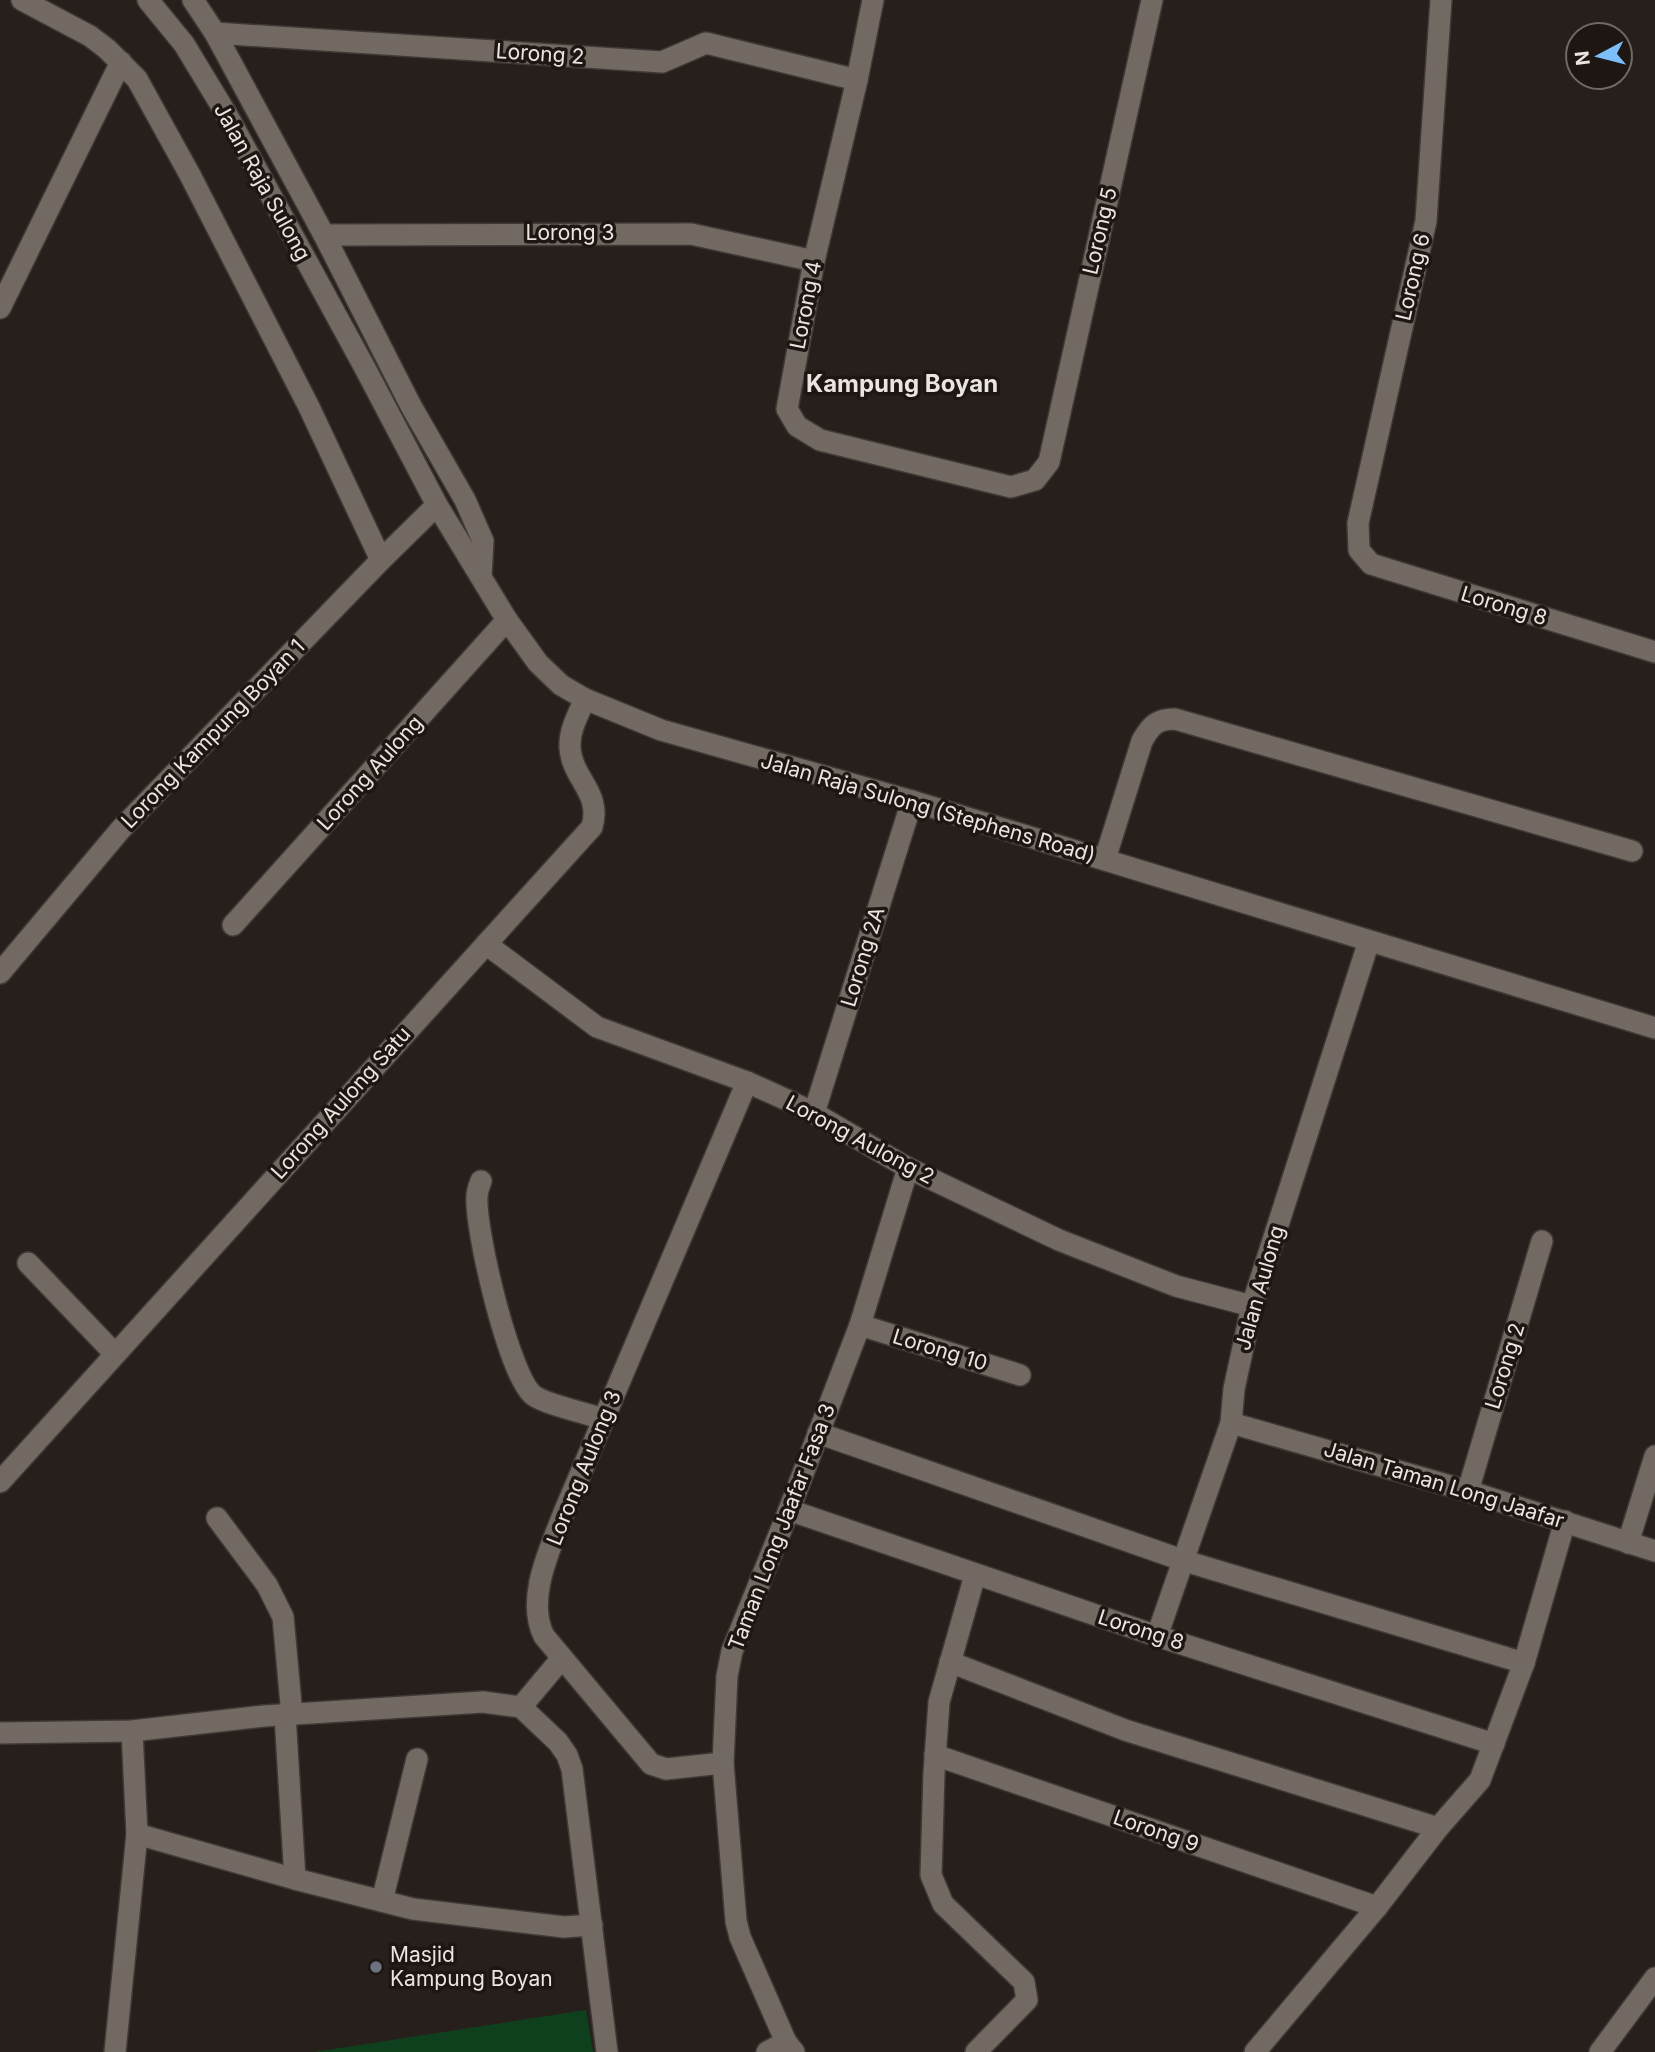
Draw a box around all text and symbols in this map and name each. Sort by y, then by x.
north arrow [1564,21,1634,91]
street label: Lorong 2 [495,38,585,69]
text: N [1570,49,1595,67]
street label: Jalan Raja Sulong [209,99,316,265]
street label: Lorong 5 [1077,185,1122,277]
street label: Lorong 3 [526,220,614,245]
street label: Lorong 6 [1390,231,1435,323]
street label: Lorong 4 [785,259,826,351]
district label: Kampung Boyan [806,369,998,398]
street label: Lorong 8 [1458,581,1550,630]
street label: Lorong Kampung Boyan 1 [116,634,309,833]
street label: Lorong Aulong [312,710,428,835]
street label: Jalan Raja Sulong (Stephens Road) [758,748,1098,867]
street label: Lorong 2A [835,904,890,1010]
street label: Lorong Aulong Satu [266,1021,416,1184]
street label: Lorong Aulong 2 [782,1090,939,1189]
street label: Jalan Aulong [1230,1222,1289,1353]
street label: Lorong 2 [1480,1320,1529,1412]
street label: Lorong 10 [890,1323,990,1376]
street label: Lorong Aulong 3 [541,1387,626,1549]
street label: Taman Long Jaafar Fasa 3 [723,1400,840,1654]
street label: Jalan Taman Long Jaafar [1321,1436,1567,1533]
street label: Lorong 8 [1095,1604,1187,1655]
street label: Lorong 9 [1110,1804,1202,1857]
place label: Masjid Kampung Boyan [390,1942,553,1991]
marker: Masjid Kampung Boyan [368,1959,384,1975]

